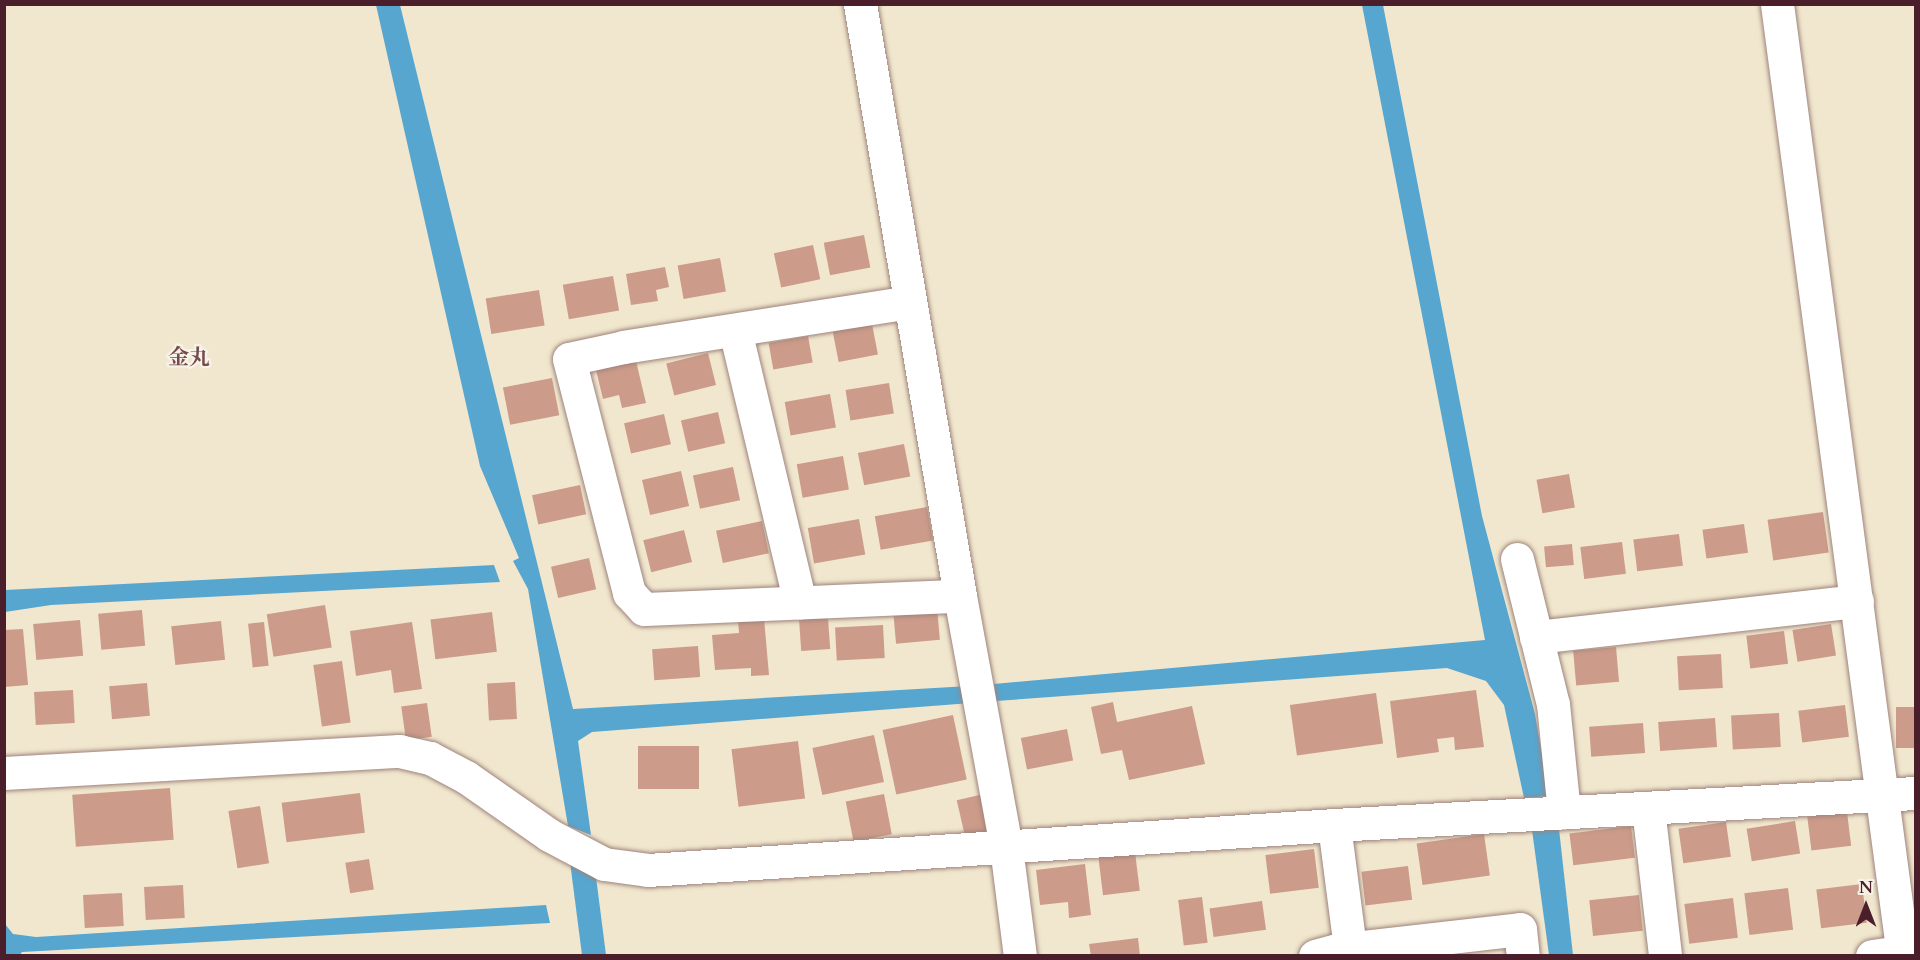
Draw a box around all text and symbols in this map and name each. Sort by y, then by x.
district label: 金丸 [168,345,210,371]
north arrow [1836,876,1896,936]
text: N [1859,877,1873,899]

